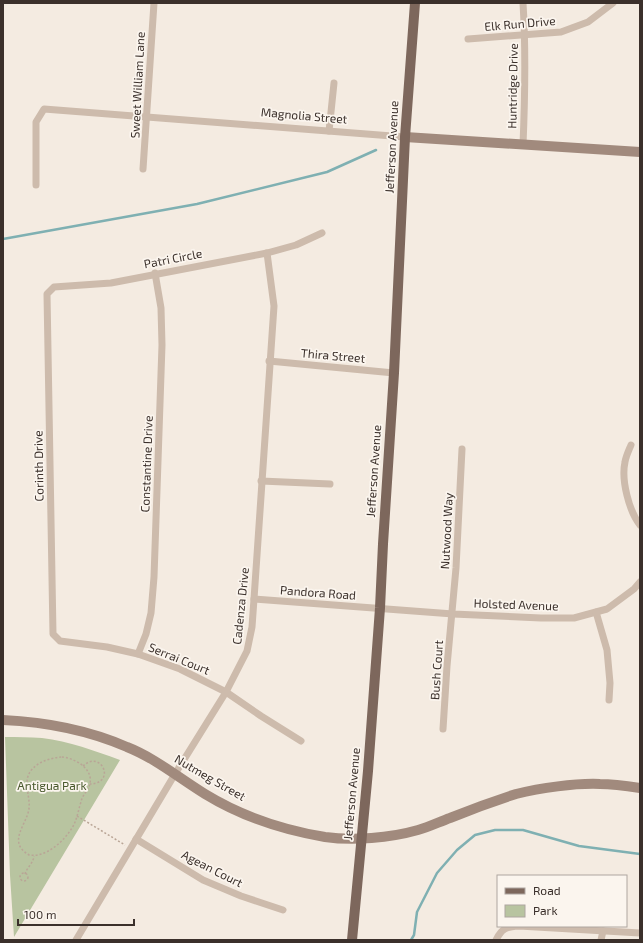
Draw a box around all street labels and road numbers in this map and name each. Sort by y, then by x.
street label: Elk Run Drive [484,13,556,33]
street label: Sweet William Lane [127,31,147,139]
street label: Huntridge Drive [504,43,520,129]
street label: Jefferson Avenue [382,100,400,194]
street label: Magnolia Street [260,104,348,126]
street label: Patri Circle [143,246,203,271]
street label: Thira Street [300,345,366,365]
street label: Constantine Drive [137,415,155,513]
street label: Jefferson Avenue [363,424,383,518]
street label: Corinth Drive [30,430,46,502]
street label: Nutwood Way [437,492,455,570]
street label: Cadenza Drive [229,567,251,645]
street label: Pandora Road [280,582,356,602]
street label: Holsted Avenue [473,596,559,612]
street label: Serrai Court [147,639,212,677]
street label: Bush Court [427,639,445,700]
street label: Jefferson Avenue [340,747,362,841]
street label: Nutmeg Street [173,751,249,803]
street label: Agean Court [180,847,246,890]

